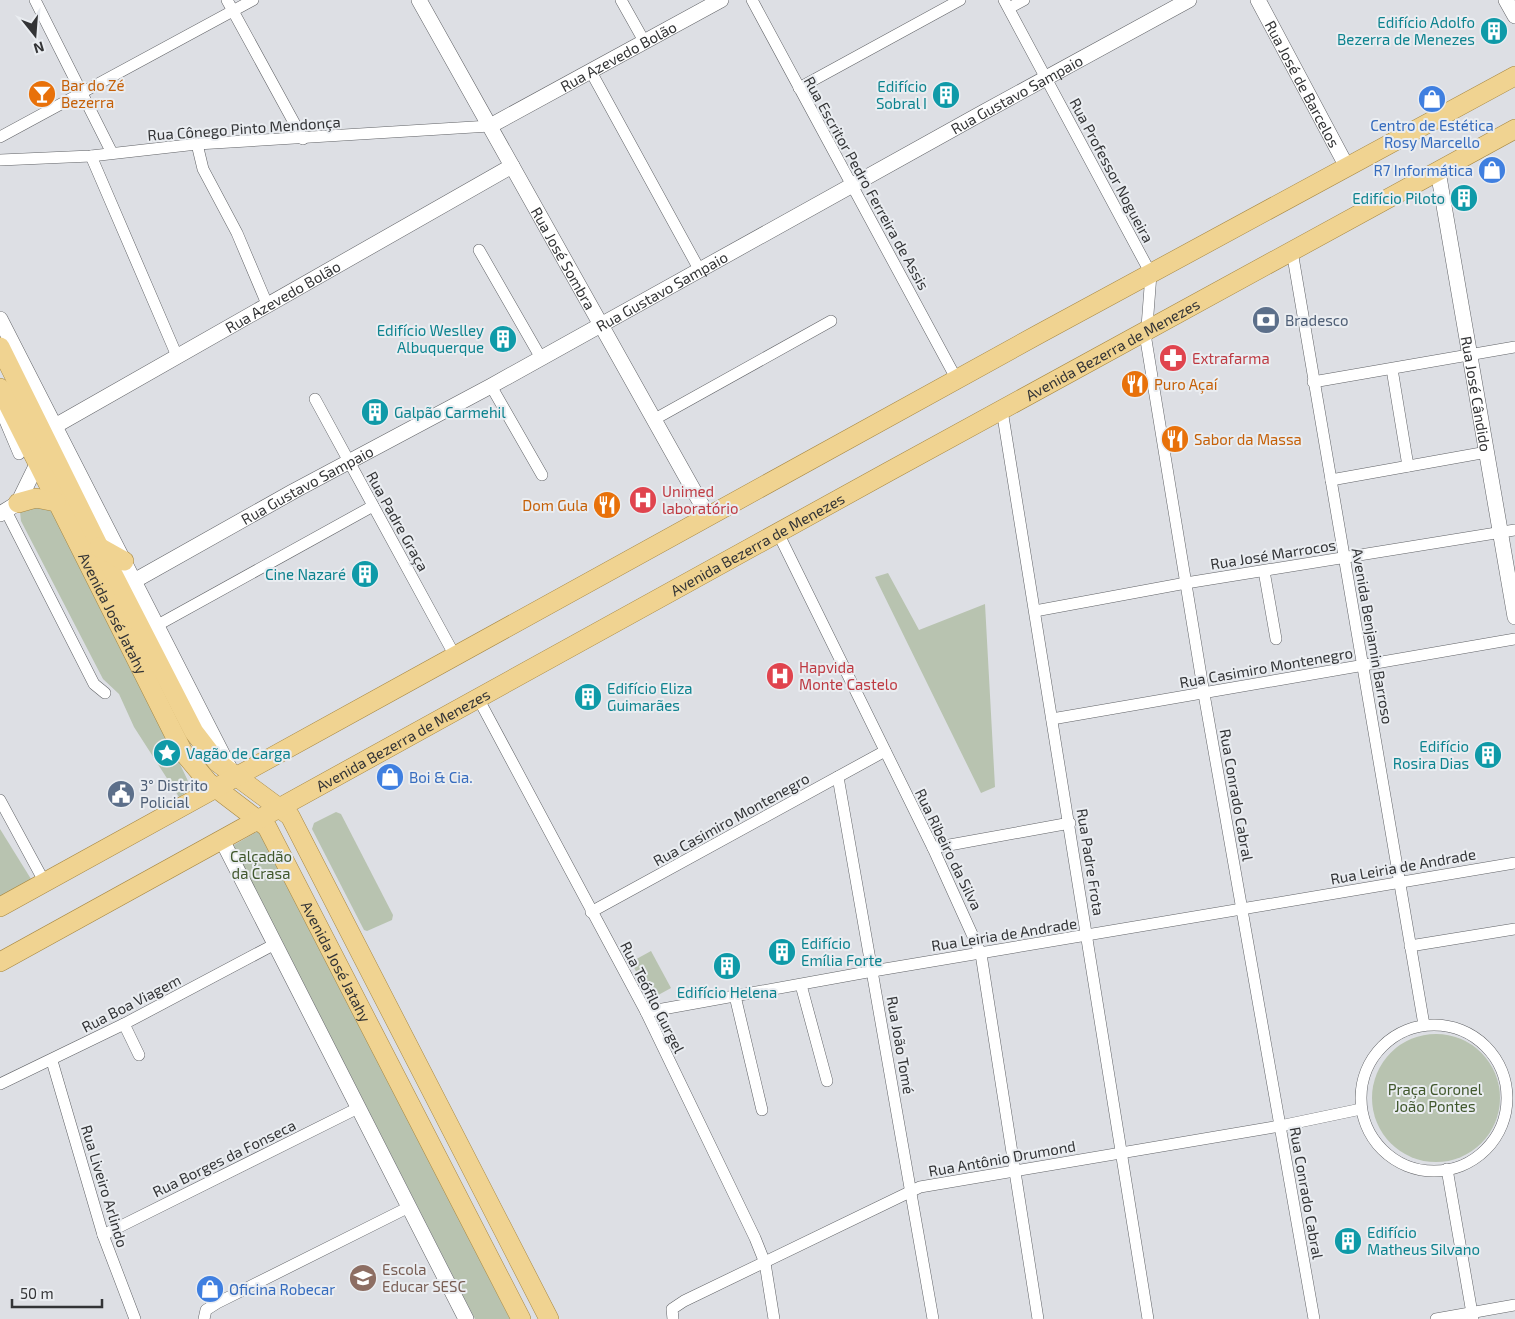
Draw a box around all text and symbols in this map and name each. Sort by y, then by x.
north arrow [10,10,60,60]
place label: Edifício Adolfo Bezerra de Menezes [1337,13,1475,48]
building icon: Edifício Adolfo Bezerra de Menezes [1479,16,1509,46]
street label: Rua Azevedo Bolão [557,17,679,95]
street label: Rua José de Barcelos [1262,17,1344,150]
text: N [32,38,46,58]
street label: Rua Gustavo Sampaio [947,51,1086,138]
street label: Rua Escritor Pedro Ferreira de Assis [801,73,933,293]
place label: Bar do Zé Bezerra [61,76,125,111]
place label: Edifício Sobral I [876,77,927,112]
bar icon: Bar do Zé Bezerra [27,79,57,109]
building icon: Edifício Sobral I [931,80,961,110]
shop icon: Centro de Estética Rosy Marcello [1417,84,1447,114]
street label: Rua Professor Nogueira [1066,95,1158,245]
street label: Rua Cônego Pinto Mendonça [147,112,341,145]
place label: Centro de Estética Rosy Marcello [1370,116,1494,151]
shop icon: R7 Informática [1477,155,1507,185]
place label: R7 Informática [1374,161,1473,179]
building icon: Edifício Piloto [1449,183,1479,213]
place label: Edifício Piloto [1352,189,1445,207]
street label: Rua José Sombra [528,204,600,313]
street label: Rua Gustavo Sampaio [593,247,731,335]
street label: Rua Azevedo Bolão [222,257,344,336]
street label: Avenida Bezerra de Menezes [1022,294,1203,404]
bank icon: Bradesco [1251,305,1281,335]
place label: Bradesco [1285,311,1349,329]
place label: Edifício Weslley Albuquerque [377,321,484,356]
building icon: Edifício Weslley Albuquerque [488,324,518,354]
street label: Rua José Cândido [1458,335,1495,453]
pharmacy icon: Extrafarma [1158,343,1188,373]
place label: Extrafarma [1192,349,1270,367]
restaurant icon: Puro Açaí [1120,369,1150,399]
place label: Puro Açaí [1154,375,1219,394]
building icon: Galpão Carmehil [360,397,390,427]
place label: Galpão Carmehil [394,403,506,421]
restaurant icon: Sabor da Massa [1160,424,1190,454]
place label: Sabor da Massa [1194,430,1302,448]
street label: Rua Gustavo Sampaio [238,442,376,528]
street label: Rua Padre Graça [362,468,433,575]
place label: Unimed laboratório [662,482,739,517]
hospital icon: Unimed laboratório [628,485,658,515]
street label: Avenida Bezerra de Menezes [667,489,847,599]
restaurant icon: Dom Gula [592,490,622,520]
place label: Dom Gula [522,496,588,514]
street label: Rua José Marrocos [1209,535,1337,573]
street label: Avenida Benjamin Barroso [1348,547,1397,726]
street label: Avenida José Jatahy [75,549,151,677]
building icon: Cine Nazaré [350,559,380,589]
place label: Cine Nazaré [265,565,346,583]
street label: Rua Casimiro Montenegro [1178,643,1354,691]
place label: Hapvida Monte Castelo [799,658,898,693]
hospital icon: Hapvida Monte Castelo [765,661,795,691]
place label: Edifício Eliza Guimarães [607,679,693,714]
building icon: Edifício Eliza Guimarães [573,682,603,712]
street label: Avenida Bezerra de Menezes [313,685,493,795]
street label: Rua Conrado Cabral [1217,727,1258,863]
place label: Edifício Rosira Dias [1393,737,1469,772]
place icon: Vagão de Carga [152,738,182,768]
building icon: Edifício Rosira Dias [1473,740,1503,770]
place label: Vagão de Carga [186,744,291,762]
shop icon: Boi & Cia. [375,762,405,792]
place label: Boi & Cia. [409,768,473,786]
street label: Rua Casimiro Montenegro [650,769,812,869]
place label: 3° Distrito Policial [140,776,208,811]
public building icon: 3° Distrito Policial [106,779,136,809]
street label: Rua Ribeiro da Silva [912,785,986,913]
street label: Rua Padre Frota [1074,807,1108,917]
street label: Rua Leiria de Andrade [1329,844,1477,888]
park label: Calçadão da Crasa [230,847,292,882]
street label: Avenida José Jatahy [298,898,375,1025]
street label: Rua Leiria de Andrade [930,914,1078,954]
place label: Edifício Emília Forte [801,934,882,969]
building icon: Edifício Emília Forte [767,937,797,967]
street label: Rua Teófilo Gurgel [617,938,689,1056]
building icon: Edifício Helena [712,951,742,981]
street label: Rua Boa Viagem [78,970,184,1036]
place label: Edifício Helena [677,983,777,1001]
street label: Rua João Tomé [884,995,918,1095]
park label: Praça Coronel João Pontes [1388,1080,1483,1115]
street label: Rua Borges da Fonseca [149,1115,299,1201]
street label: Rua Liveiro Arlindo [78,1123,132,1249]
street label: Rua Conrado Cabral [1287,1125,1328,1261]
street label: Rua Antônio Drumond [927,1136,1077,1180]
place label: Edifício Matheus Silvano [1367,1223,1480,1258]
building icon: Edifício Matheus Silvano [1333,1226,1363,1256]
place label: Escola Educar SESC [382,1260,466,1295]
school or university icon: Escola Educar SESC [348,1263,378,1293]
shop icon: Oficina Robecar [195,1274,225,1304]
scale bar [12,1276,102,1308]
place label: Oficina Robecar [229,1280,335,1298]
text: 50 m [20,1284,54,1302]

